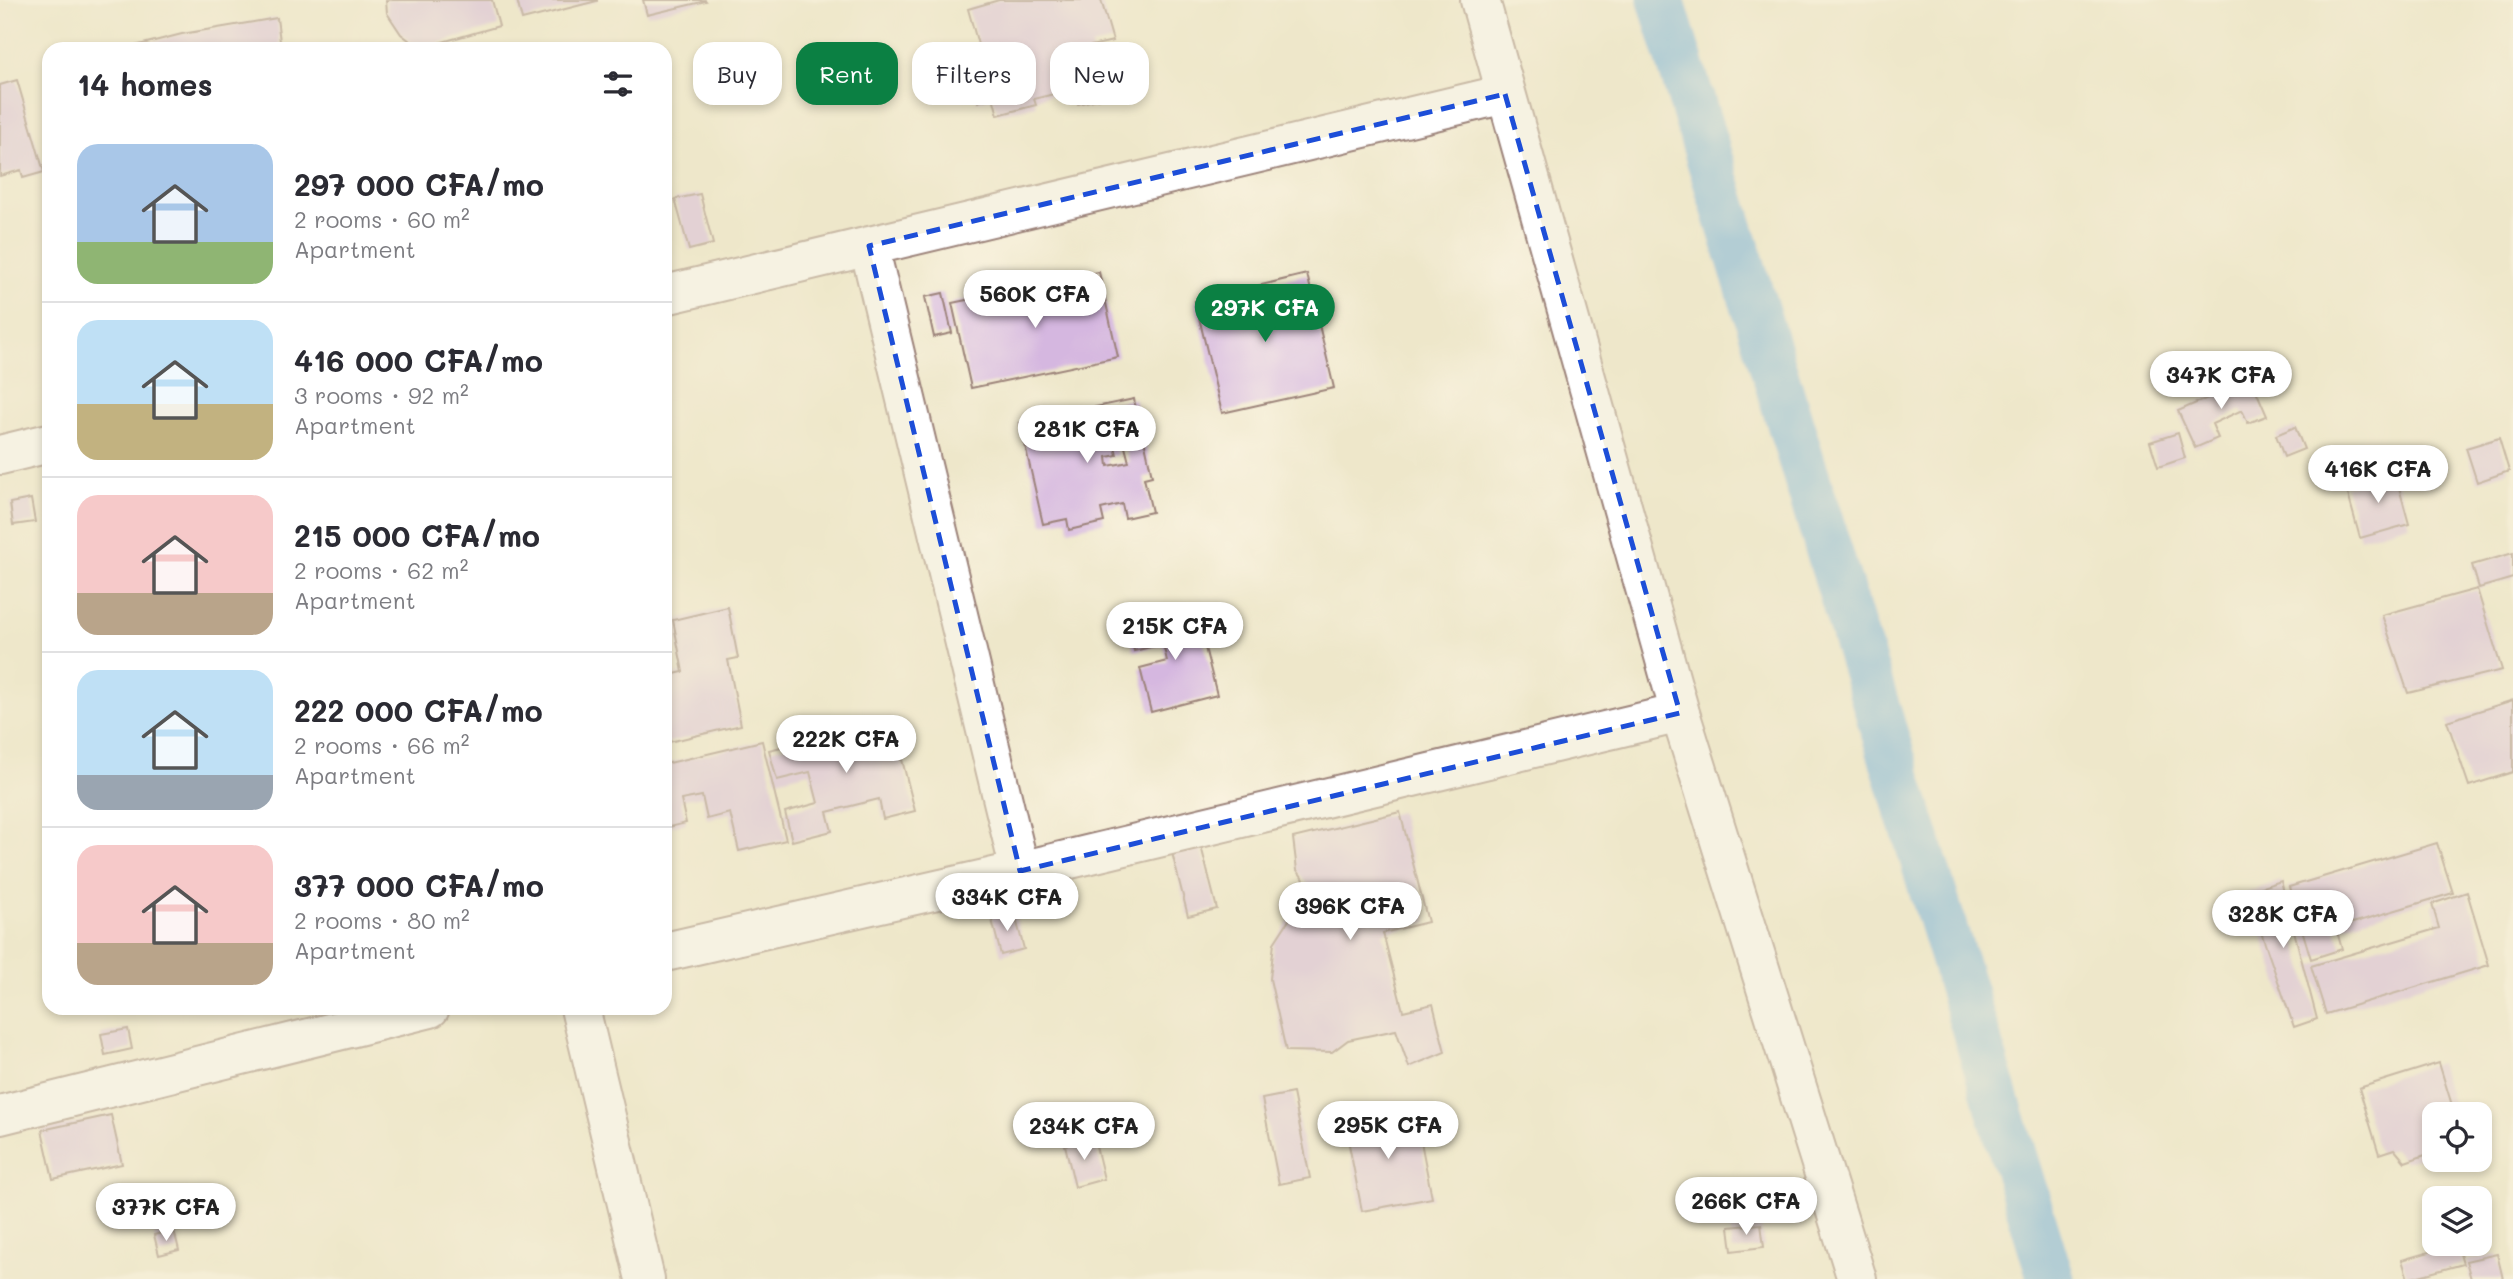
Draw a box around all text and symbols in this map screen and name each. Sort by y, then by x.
chip: Buy [693,42,782,105]
chip: Rent [796,42,898,105]
chip: Filters [912,42,1036,105]
chip: New [1050,42,1149,105]
text: 14 homes [77,64,213,104]
icon: filters [599,65,637,103]
text: 297 000 CFA/mo [294,164,544,204]
icon: home [133,172,217,256]
text: 2 rooms · 60 m² [294,204,470,234]
text: Apartment [294,234,416,264]
pin: 560K CFA [963,270,1107,330]
text: 560K CFA [979,278,1091,308]
pin: 297K CFA [1193,284,1337,344]
text: 297K CFA [1211,292,1319,322]
text: 416 000 CFA/mo [294,340,543,380]
icon: home [133,348,217,432]
pin: 347K CFA [2149,352,2293,411]
text: 347K CFA [2166,359,2276,389]
text: 3 rooms · 92 m² [294,380,469,410]
pin: 281K CFA [1015,406,1159,465]
text: Apartment [294,410,416,440]
text: 281K CFA [1034,413,1140,443]
pin: 416K CFA [2306,446,2450,505]
text: 416K CFA [2324,453,2432,483]
text: 215 000 CFA/mo [294,515,540,555]
icon: home [133,523,217,607]
text: 2 rooms · 62 m² [294,555,468,585]
text: Apartment [294,585,416,615]
pin: 215K CFA [1103,602,1247,662]
text: 215K CFA [1122,610,1228,640]
text: 222 000 CFA/mo [294,690,543,730]
icon: home [133,698,217,782]
pin: 222K CFA [774,716,918,775]
text: 222K CFA [792,723,900,753]
text: 2 rooms · 66 m² [294,730,469,760]
text: Apartment [294,760,416,790]
text: 377 000 CFA/mo [294,865,544,905]
icon: home [133,873,217,957]
pin: 334K CFA [935,874,1079,933]
text: 334K CFA [951,881,1063,911]
pin: 396K CFA [1278,883,1422,942]
text: 396K CFA [1295,890,1405,920]
pin: 328K CFA [2211,890,2355,950]
text: 328K CFA [2228,898,2338,928]
text: 2 rooms · 80 m² [294,905,470,935]
text: Apartment [294,935,416,965]
pin: 234K CFA [1012,1102,1156,1162]
pin: 295K CFA [1316,1102,1460,1161]
map controls [2422,1102,2492,1256]
button: locate [2422,1102,2492,1172]
text: 295K CFA [1333,1109,1443,1139]
text: 234K CFA [1029,1110,1139,1140]
pin: 266K CFA [1674,1178,1818,1237]
pin: 377K CFA [94,1184,238,1243]
text: 266K CFA [1691,1185,1801,1215]
button: layers [2422,1186,2492,1256]
text: 377K CFA [112,1191,220,1221]

